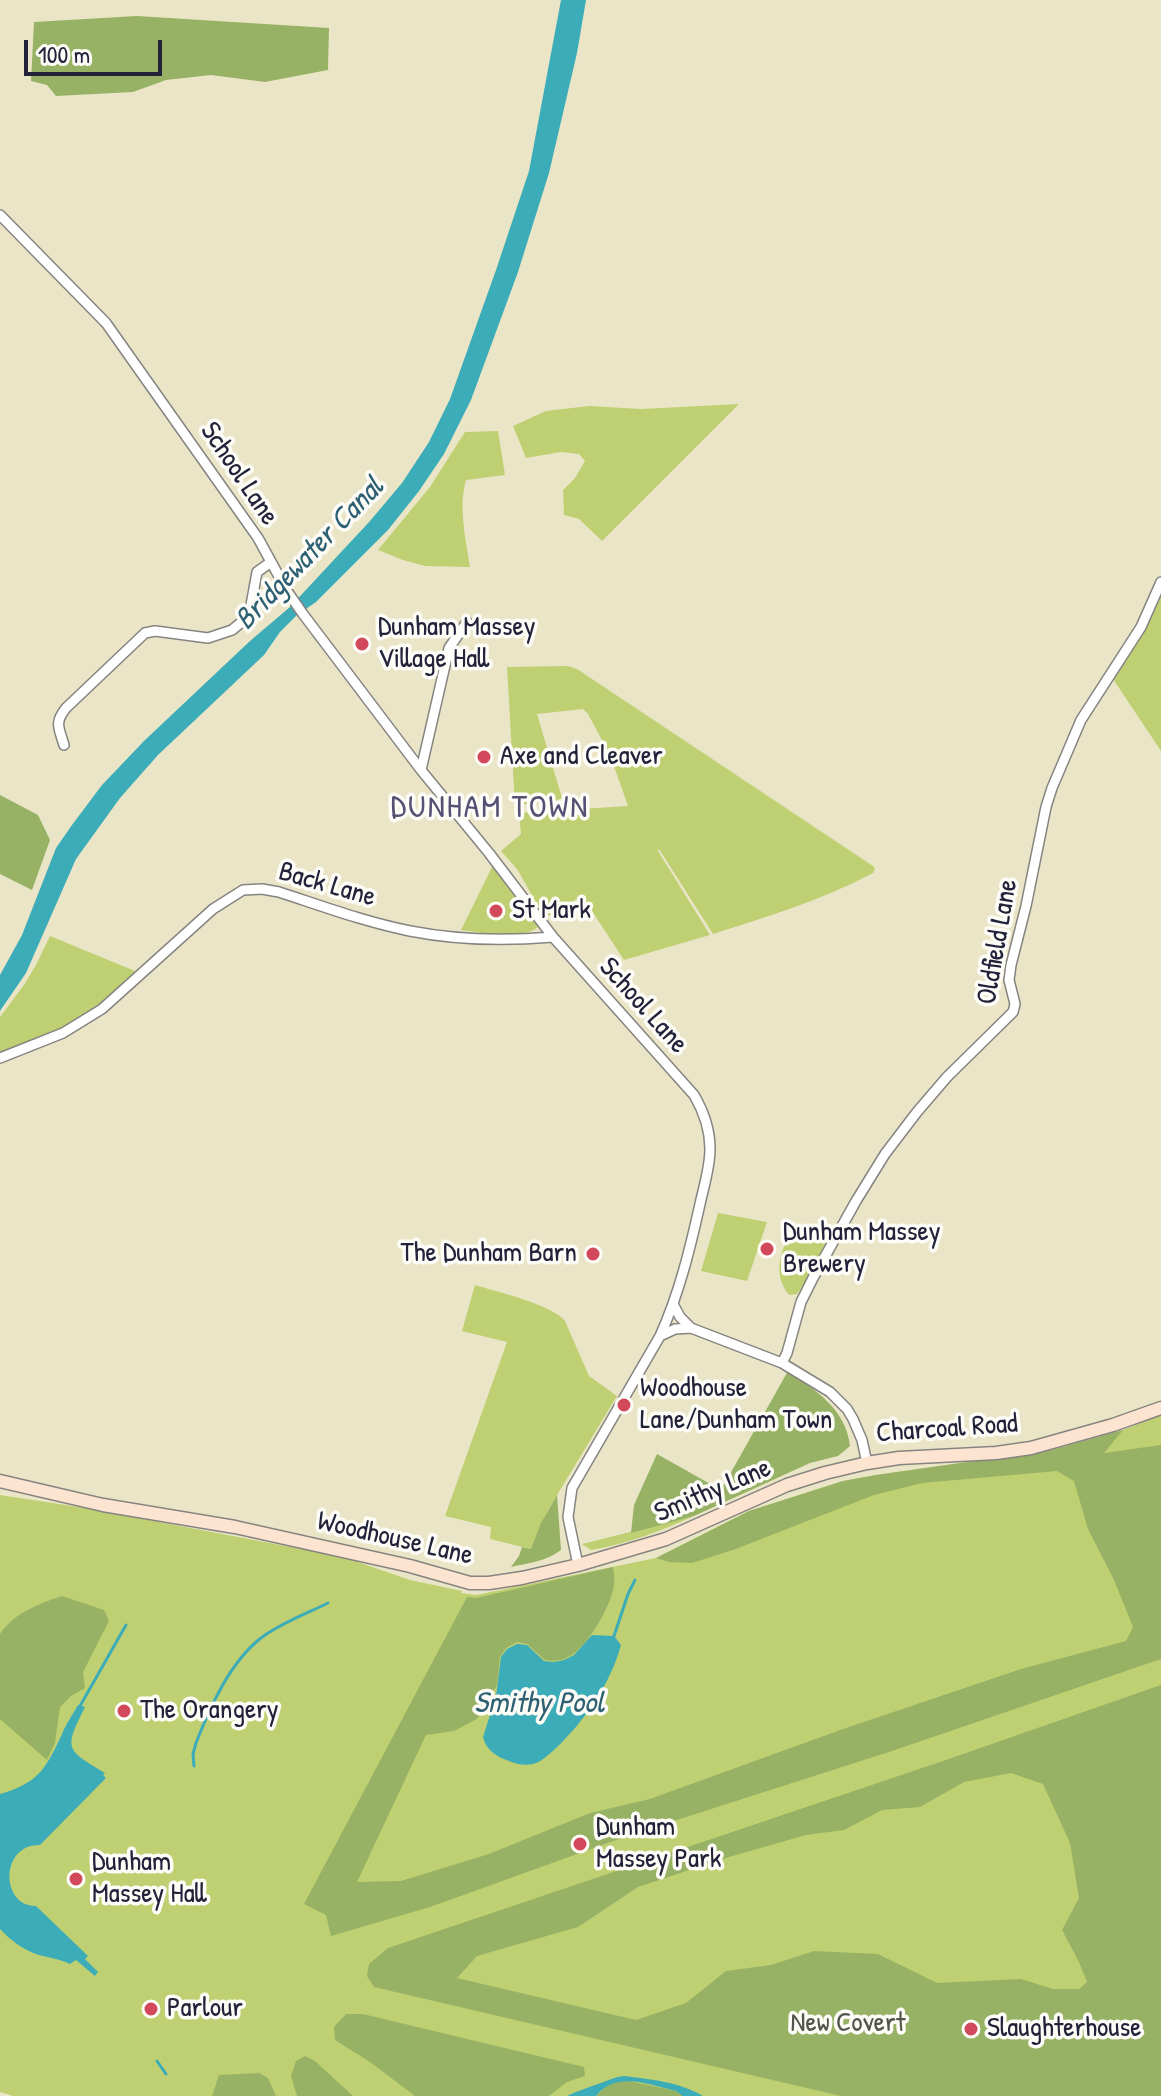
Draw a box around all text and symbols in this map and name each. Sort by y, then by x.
scale bar [28,24,166,74]
text: 100 m [38,38,90,70]
street label: School Lane [192,416,286,532]
water label: Bridgewater Canal [228,470,392,638]
place label: Dunham Massey Village Hall [378,611,536,677]
marker: Dunham Massey Village Hall [353,635,371,653]
place label: Axe and Cleaver [500,740,663,774]
marker: Axe and Cleaver [475,748,493,766]
district label: DUNHAM TOWN [391,789,589,827]
street label: Back Lane [275,855,379,915]
street label: Oldfield Lane [970,877,1026,1007]
place label: St Mark [512,894,591,928]
marker: St Mark [487,902,505,920]
street label: School Lane [591,951,695,1061]
place label: Dunham Massey Brewery [783,1216,941,1282]
place label: The Dunham Barn [401,1237,577,1271]
marker: Dunham Massey Brewery [758,1240,776,1258]
marker: The Dunham Barn [584,1245,602,1263]
place label: Woodhouse Lane/Dunham Town [640,1372,832,1438]
marker: Woodhouse Lane/Dunham Town [615,1396,633,1414]
street label: Charcoal Road [875,1407,1019,1451]
street label: Smithy Lane [650,1451,776,1531]
street label: Woodhouse Lane [314,1505,476,1573]
water label: Smithy Pool [474,1686,604,1722]
place label: The Orangery [140,1694,279,1728]
marker: The Orangery [115,1702,133,1720]
place label: Dunham Massey Park [596,1811,721,1877]
marker: Dunham Massey Park [571,1835,589,1853]
place label: Dunham Massey Hall [92,1846,207,1912]
marker: Dunham Massey Hall [67,1870,85,1888]
place label: Parlour [167,1992,243,2026]
marker: Parlour [142,2000,160,2018]
park label: New Covert [791,2007,905,2041]
place label: Slaughterhouse [987,2012,1141,2046]
marker: Slaughterhouse [962,2020,980,2038]

